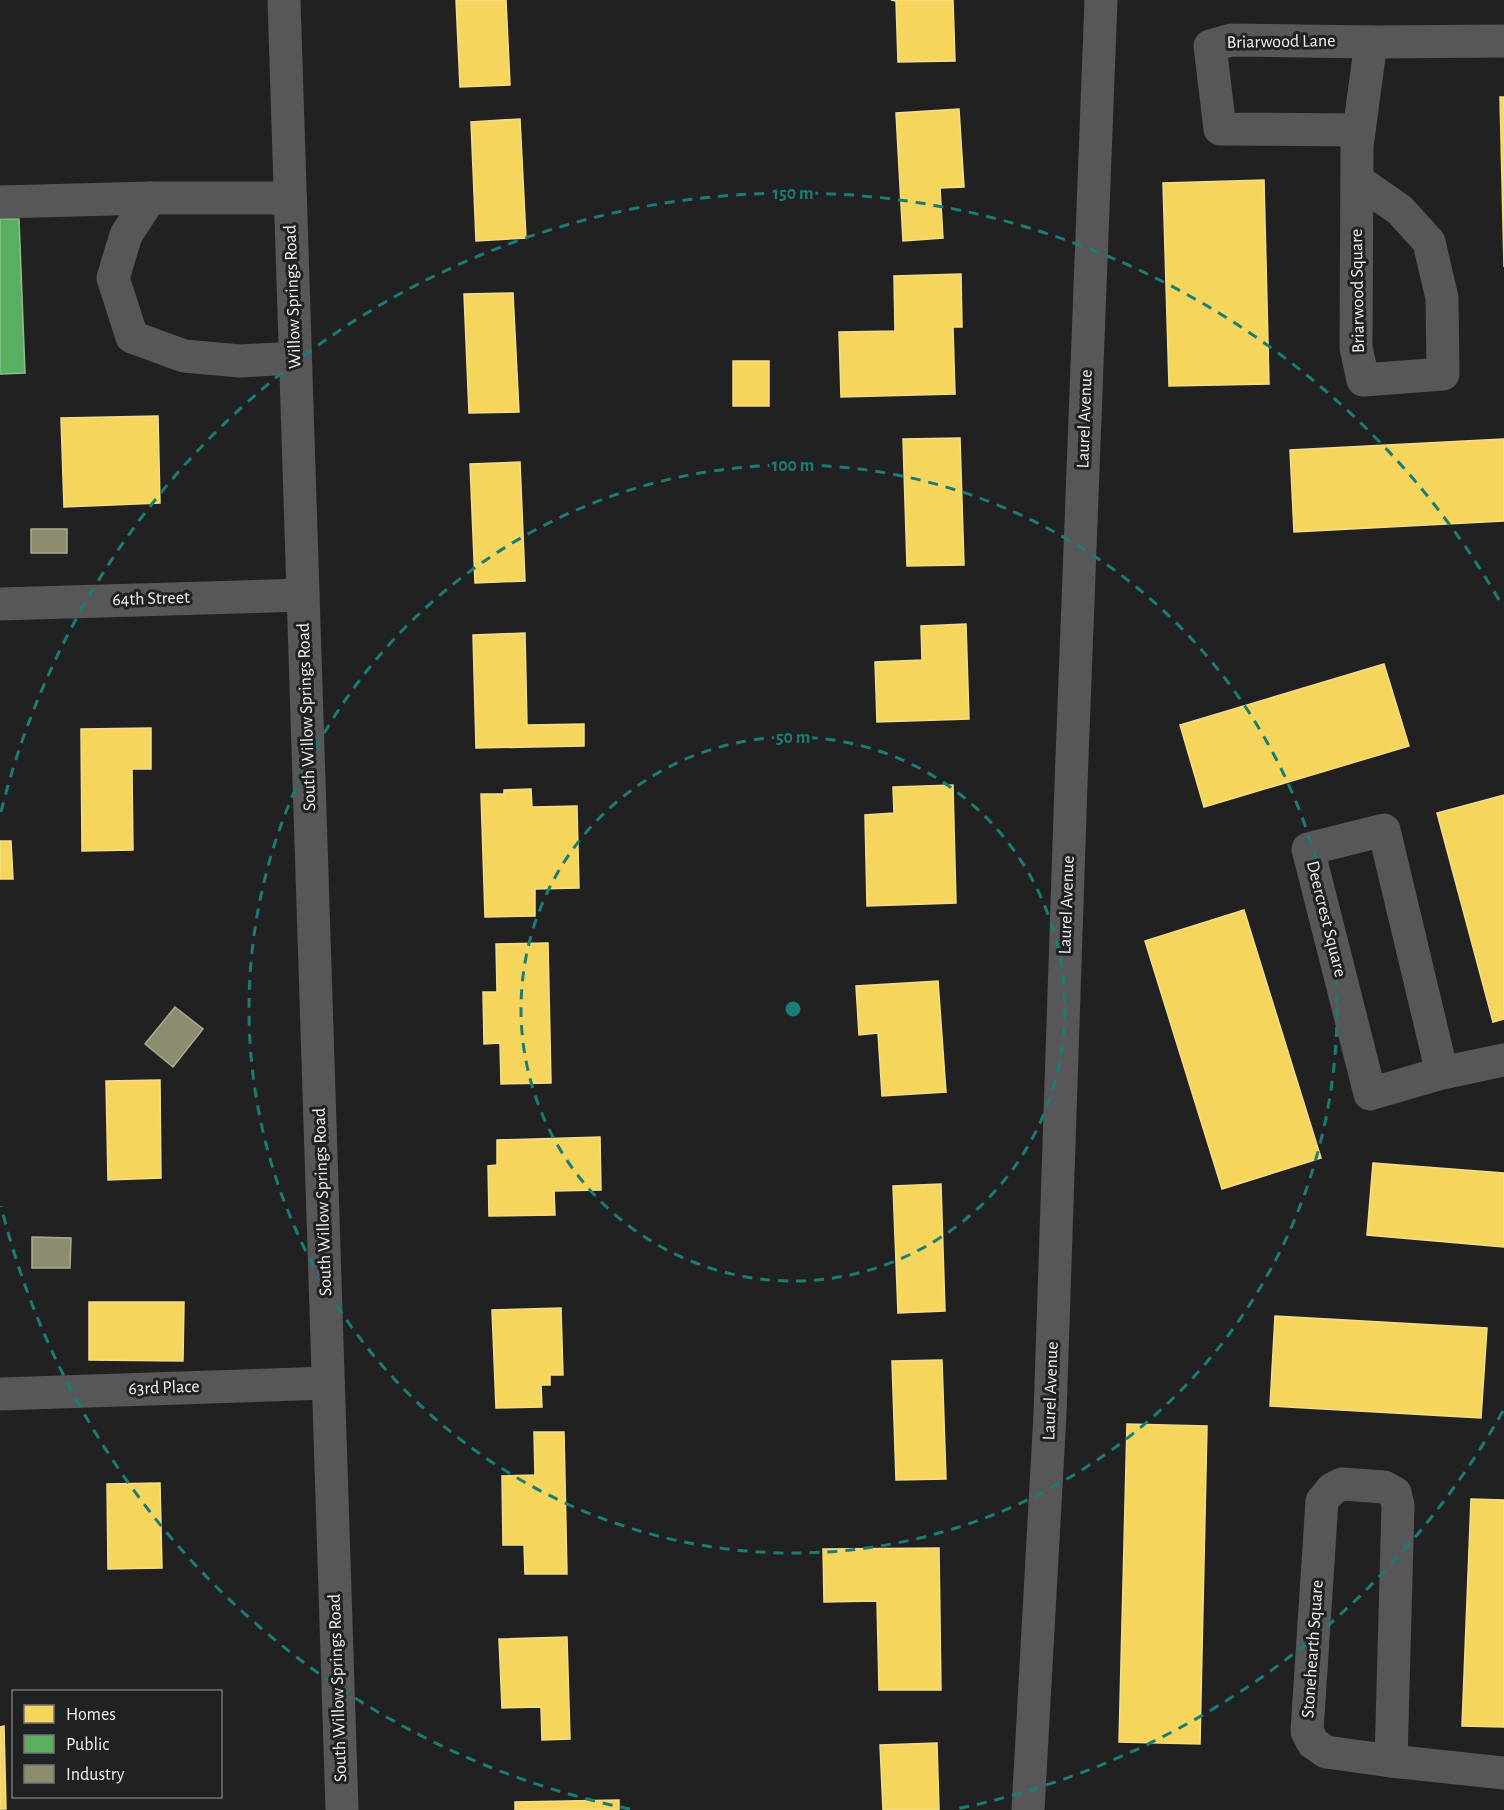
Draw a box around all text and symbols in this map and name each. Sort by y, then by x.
street label: Briarwood Lane [1226,32,1336,52]
text: 150 m [773,185,813,203]
street label: Willow Springs Road [281,225,305,369]
street label: Briarwood Square [1348,229,1368,353]
street label: Laurel Avenue [1074,369,1096,469]
text: 100 m [772,457,814,475]
street label: 64th Street [112,589,190,609]
street label: South Willow Springs Road [295,623,319,811]
text: 50 m [776,729,810,747]
street label: Laurel Avenue [1056,855,1078,955]
street label: Deercrest Square [1303,859,1349,979]
centre of rings [783,999,803,1019]
street label: South Willow Springs Road [311,1108,335,1296]
street label: Laurel Avenue [1040,1341,1062,1441]
street label: 63rd Place [128,1378,200,1398]
street label: Stonehearth Square [1299,1579,1327,1719]
street label: South Willow Springs Road [326,1594,350,1782]
legend [12,1690,222,1798]
text: Homes [66,1706,116,1724]
text: Public [66,1736,109,1754]
text: Industry [66,1766,125,1784]

